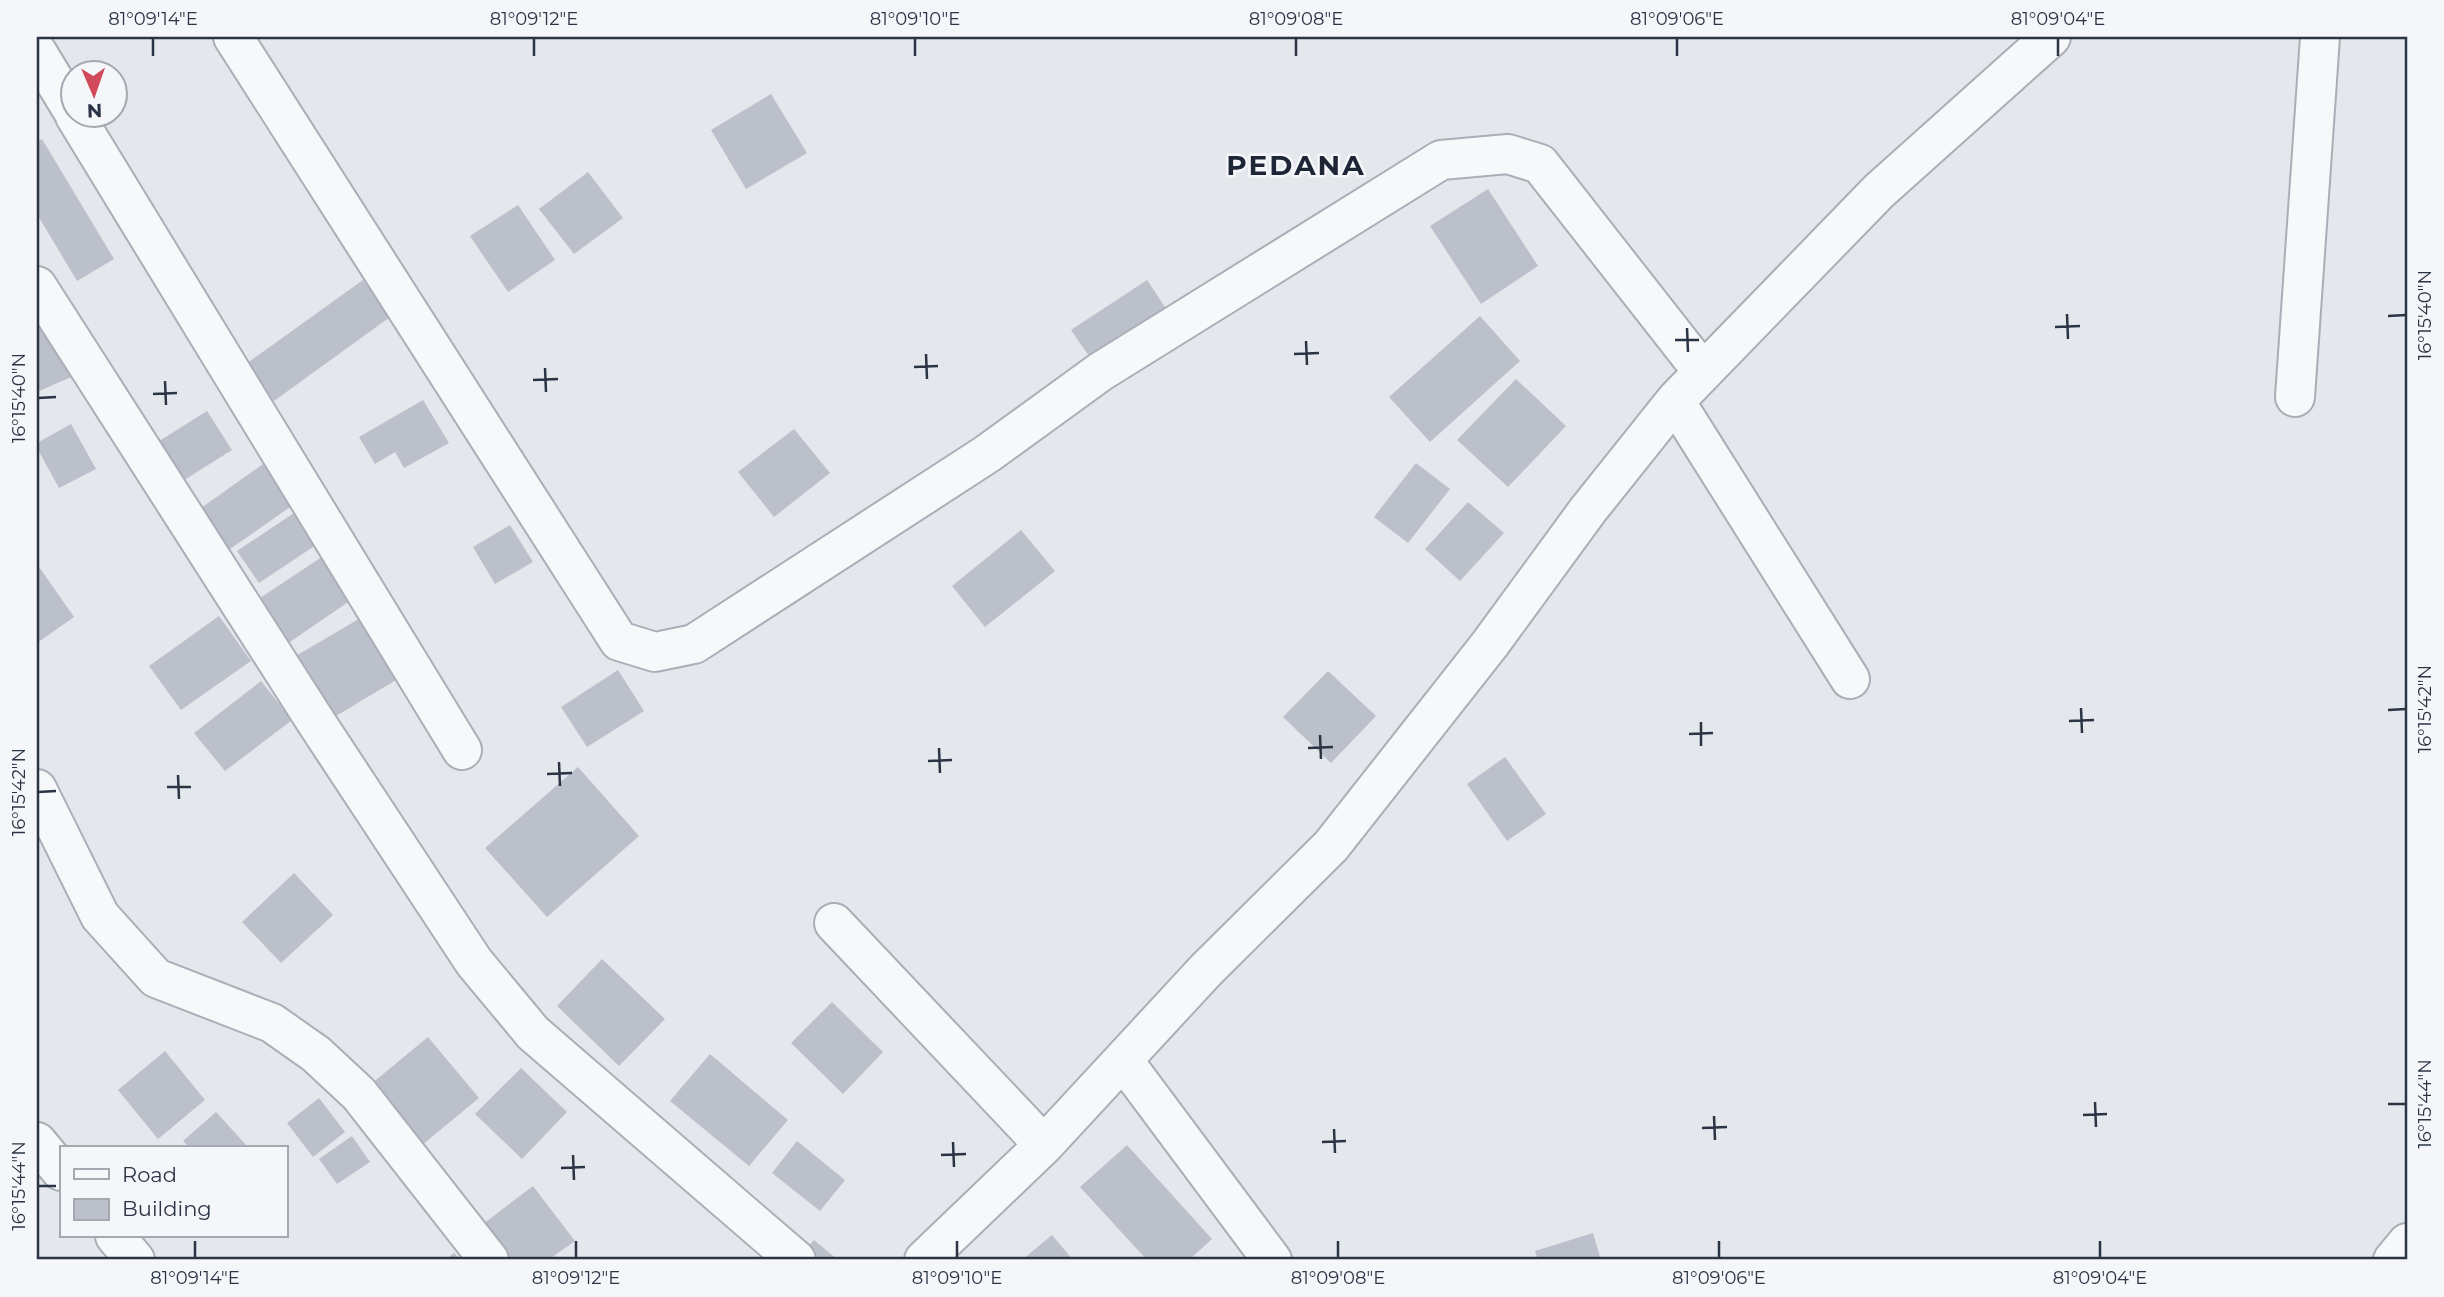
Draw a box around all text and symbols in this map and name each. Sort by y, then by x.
text: 81°09'14"E [108,8,198,30]
text: 81°09'12"E [490,8,578,30]
text: 81°09'10"E [870,8,960,30]
text: 81°09'08"E [1249,8,1343,30]
text: 81°09'06"E [1630,8,1724,30]
text: 81°09'04"E [2011,8,2105,30]
north arrow [60,60,130,130]
text: N [86,99,103,122]
district label: PEDANA [1226,148,1366,182]
text: 16°15'40"N [2414,270,2436,360]
text: 16°15'40"N [8,353,30,443]
text: 16°15'42"N [2414,665,2436,753]
text: 16°15'42"N [8,748,30,836]
text: 16°15'44"N [2414,1059,2436,1149]
text: 16°15'44"N [8,1141,30,1231]
legend [60,1146,287,1238]
text: Road [122,1162,177,1187]
text: Building [122,1196,212,1221]
text: 81°09'14"E [150,1267,240,1289]
text: 81°09'12"E [532,1267,620,1289]
text: 81°09'10"E [912,1267,1002,1289]
text: 81°09'08"E [1291,1267,1385,1289]
text: 81°09'06"E [1672,1267,1766,1289]
text: 81°09'04"E [2053,1267,2147,1289]

